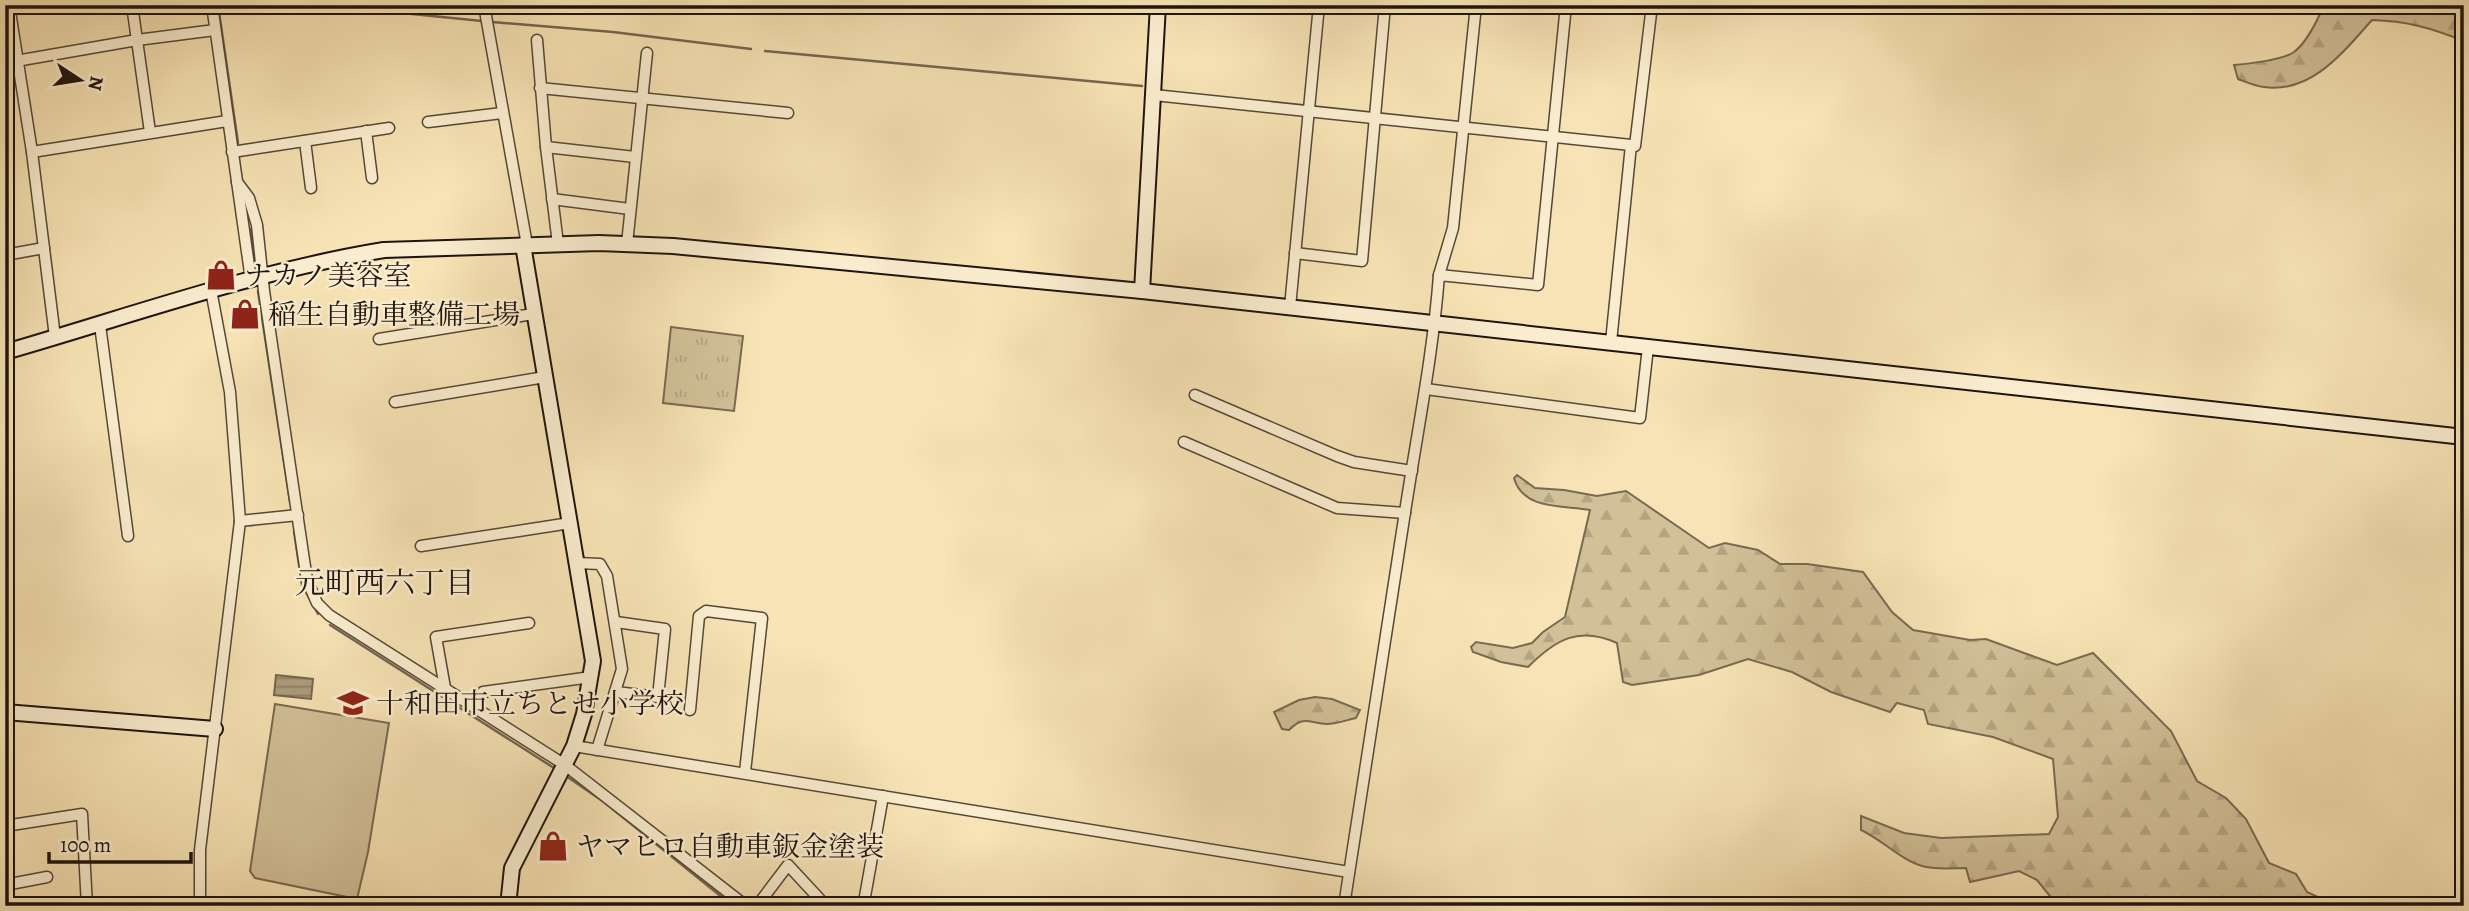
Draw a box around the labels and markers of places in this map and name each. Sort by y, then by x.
place label: ナカノ美容室 [244,257,411,295]
shop icon: ナカノ美容室 [204,258,238,292]
place label: 稲生自動車整備工場 [268,296,520,334]
shop icon: 稲生自動車整備工場 [228,297,262,331]
place label: 十和田市立ちとせ小学校 [376,685,684,723]
school or university icon: 十和田市立ちとせ小学校 [336,686,370,720]
place label: ヤマヒロ自動車鈑金塗装 [576,828,884,866]
shop icon: ヤマヒロ自動車鈑金塗装 [536,829,570,863]

